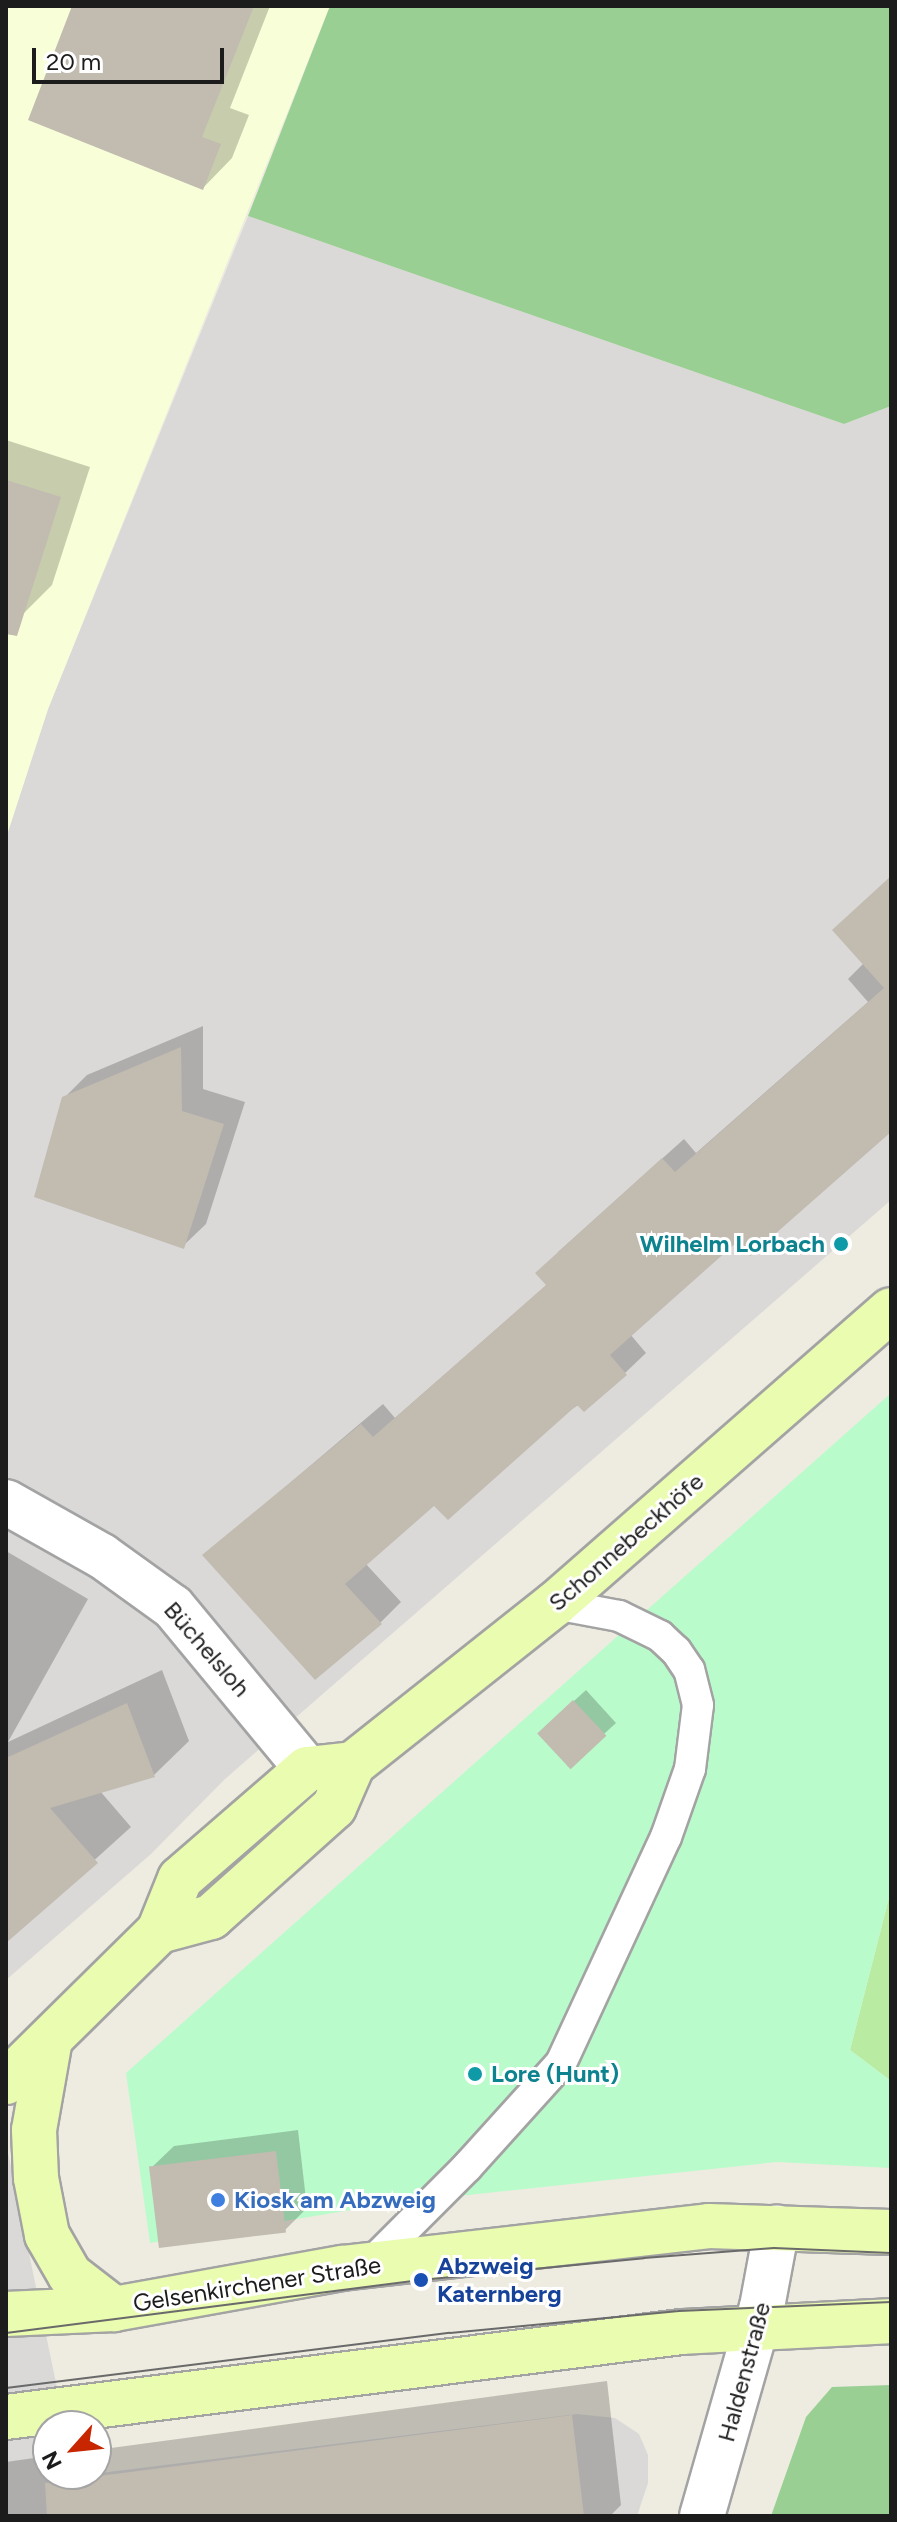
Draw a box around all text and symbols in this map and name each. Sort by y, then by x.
scale bar [36,32,228,82]
text: 20 m [46,47,101,76]
place label: Wilhelm Lorbach [640,1230,825,1258]
marker: Wilhelm Lorbach [832,1235,850,1253]
street label: Schonnebeckhöfe [543,1467,709,1617]
street label: Büchelsloh [158,1596,256,1702]
place label: Lore (Hunt) [491,2060,619,2088]
marker: Lore (Hunt) [466,2065,484,2083]
place label: Kiosk am Abzweig [234,2186,436,2214]
marker: Kiosk am Abzweig [209,2191,227,2209]
street label: Gelsenkirchener Straße [131,2250,383,2318]
place label: Abzweig Katernberg [437,2252,562,2308]
marker: Abzweig Katernberg [412,2271,430,2289]
street label: Haldenstraße [712,2299,776,2445]
north arrow [32,2410,112,2490]
text: N [36,2447,68,2474]

